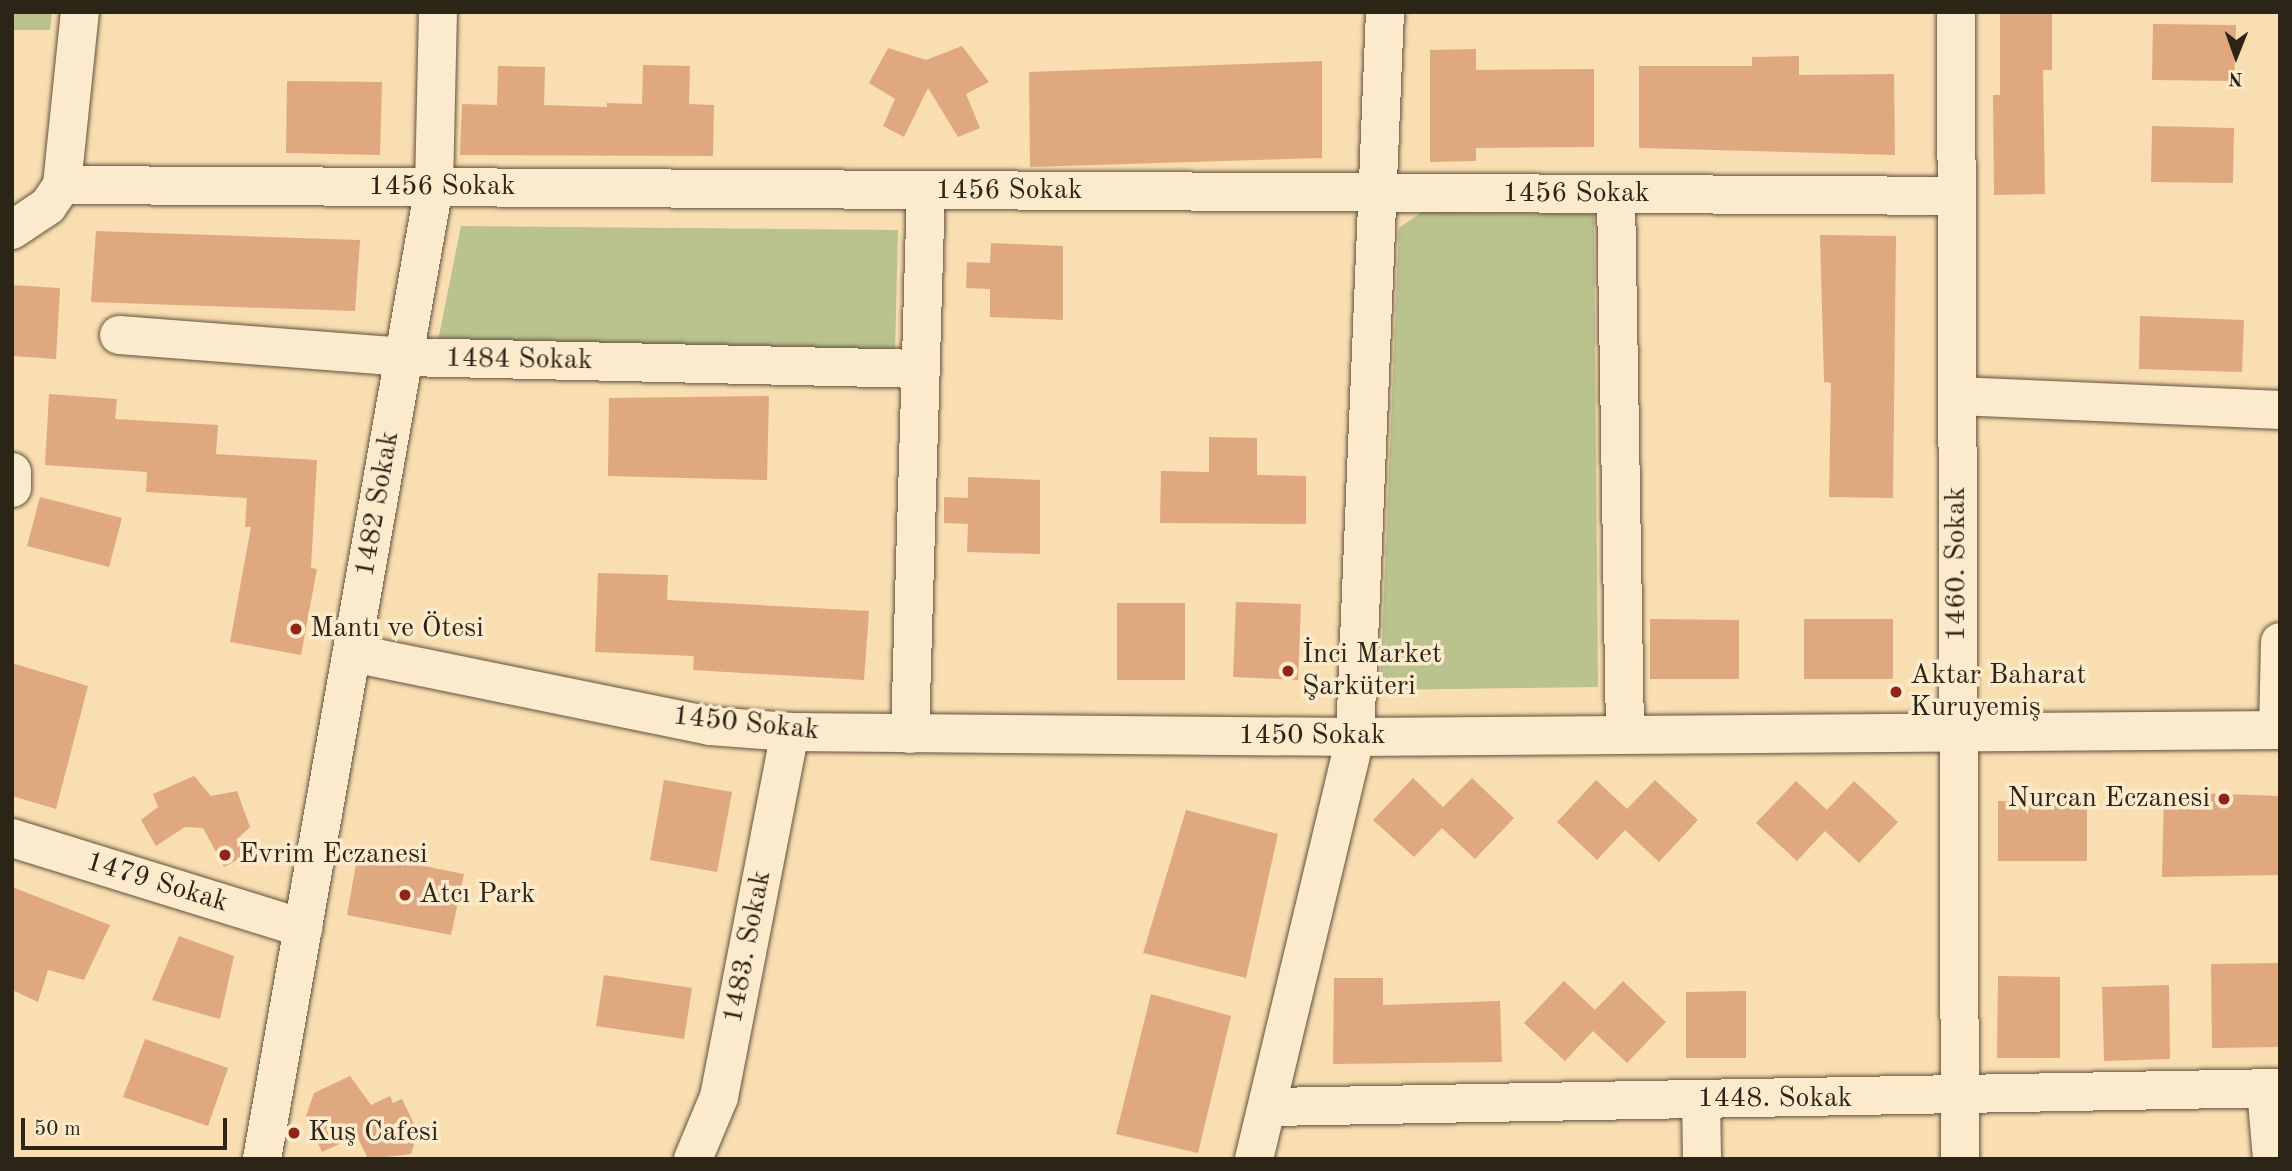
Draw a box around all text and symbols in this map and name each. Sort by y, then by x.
north arrow [2201,21,2271,91]
text: N [2228,68,2243,87]
street label: 1456 Sokak [369,170,515,204]
street label: 1456 Sokak [936,174,1082,208]
street label: 1456 Sokak [1503,177,1649,211]
street label: 1484 Sokak [445,342,593,378]
street label: 1482 Sokak [349,429,407,579]
street label: 1460. Sokak [1940,487,1974,641]
place label: Mantı ve Ötesi [310,612,484,646]
marker: Mantı ve Ötesi [288,621,304,637]
place label: İnci Market Şarküteri [1302,638,1442,704]
place label: Aktar Baharat Kuruyemiş [1910,659,2086,725]
marker: İnci Market Şarküteri [1280,663,1296,679]
marker: Aktar Baharat Kuruyemiş [1888,684,1904,700]
street label: 1450 Sokak [671,700,821,748]
street label: 1450 Sokak [1239,719,1385,753]
place label: Nurcan Eczanesi [2008,782,2210,816]
marker: Nurcan Eczanesi [2216,791,2232,807]
place label: Evrim Eczanesi [239,838,428,872]
street label: 1479 Sokak [82,845,232,921]
marker: Evrim Eczanesi [217,847,233,863]
street label: 1483. Sokak [717,868,779,1026]
place label: Atcı Park [419,878,535,912]
marker: Atcı Park [397,887,413,903]
street label: 1448. Sokak [1698,1082,1852,1116]
scale bar [24,1104,231,1148]
place label: Kuş Cafesi [308,1116,439,1150]
text: 50 m [34,1119,81,1140]
marker: Kuş Cafesi [286,1125,302,1141]

